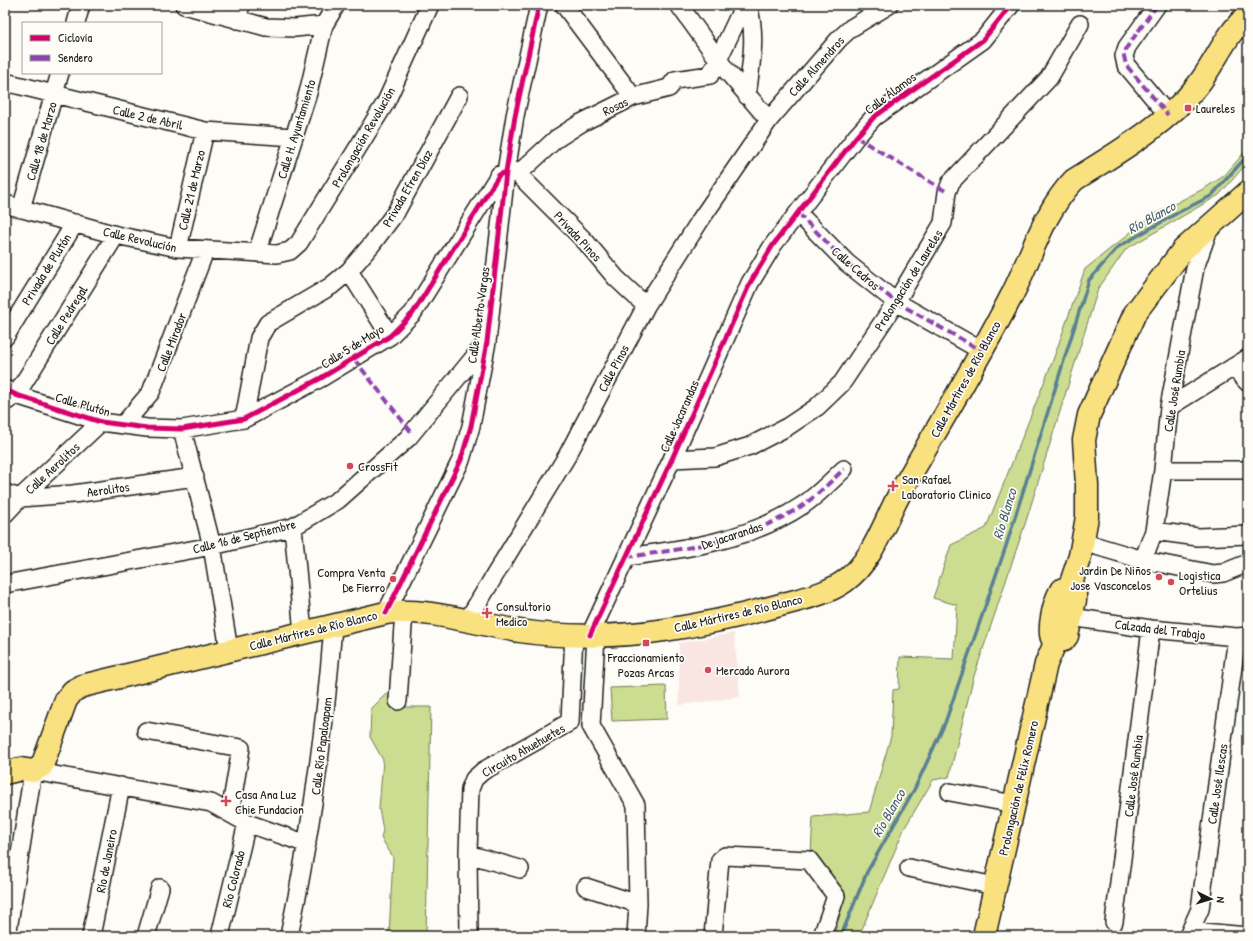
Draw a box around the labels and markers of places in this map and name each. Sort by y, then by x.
place label: Laureles [1196,99,1235,117]
marker: Laureles [1183,103,1193,113]
place label: CrossFit [358,457,398,475]
marker: CrossFit [345,461,355,471]
place label: San Rafael Laboratorio Clinico [902,470,991,503]
marker: San Rafael Laboratorio Clinico [887,480,899,492]
place label: Jardin De Niños Jose Vasconcelos [1070,561,1151,594]
place label: Compra Venta De Fierro [317,563,385,596]
place label: Logistica Ortelius [1179,566,1220,599]
marker: Jardin De Niños Jose Vasconcelos [1154,572,1164,582]
marker: Compra Venta De Fierro [388,574,398,584]
marker: Logistica Ortelius [1166,577,1176,587]
place label: Consultorio Medico [496,597,551,630]
marker: Consultorio Medico [481,607,493,619]
marker: Fraccionamiento Pozas Arcas [641,638,651,648]
place label: Fraccionamiento Pozas Arcas [607,648,684,681]
place label: Mercado Aurora [716,661,789,679]
marker: Mercado Aurora [703,665,713,675]
place label: Casa Ana Luz Chie Fundacion [235,785,304,818]
marker: Casa Ana Luz Chie Fundacion [220,795,232,807]

